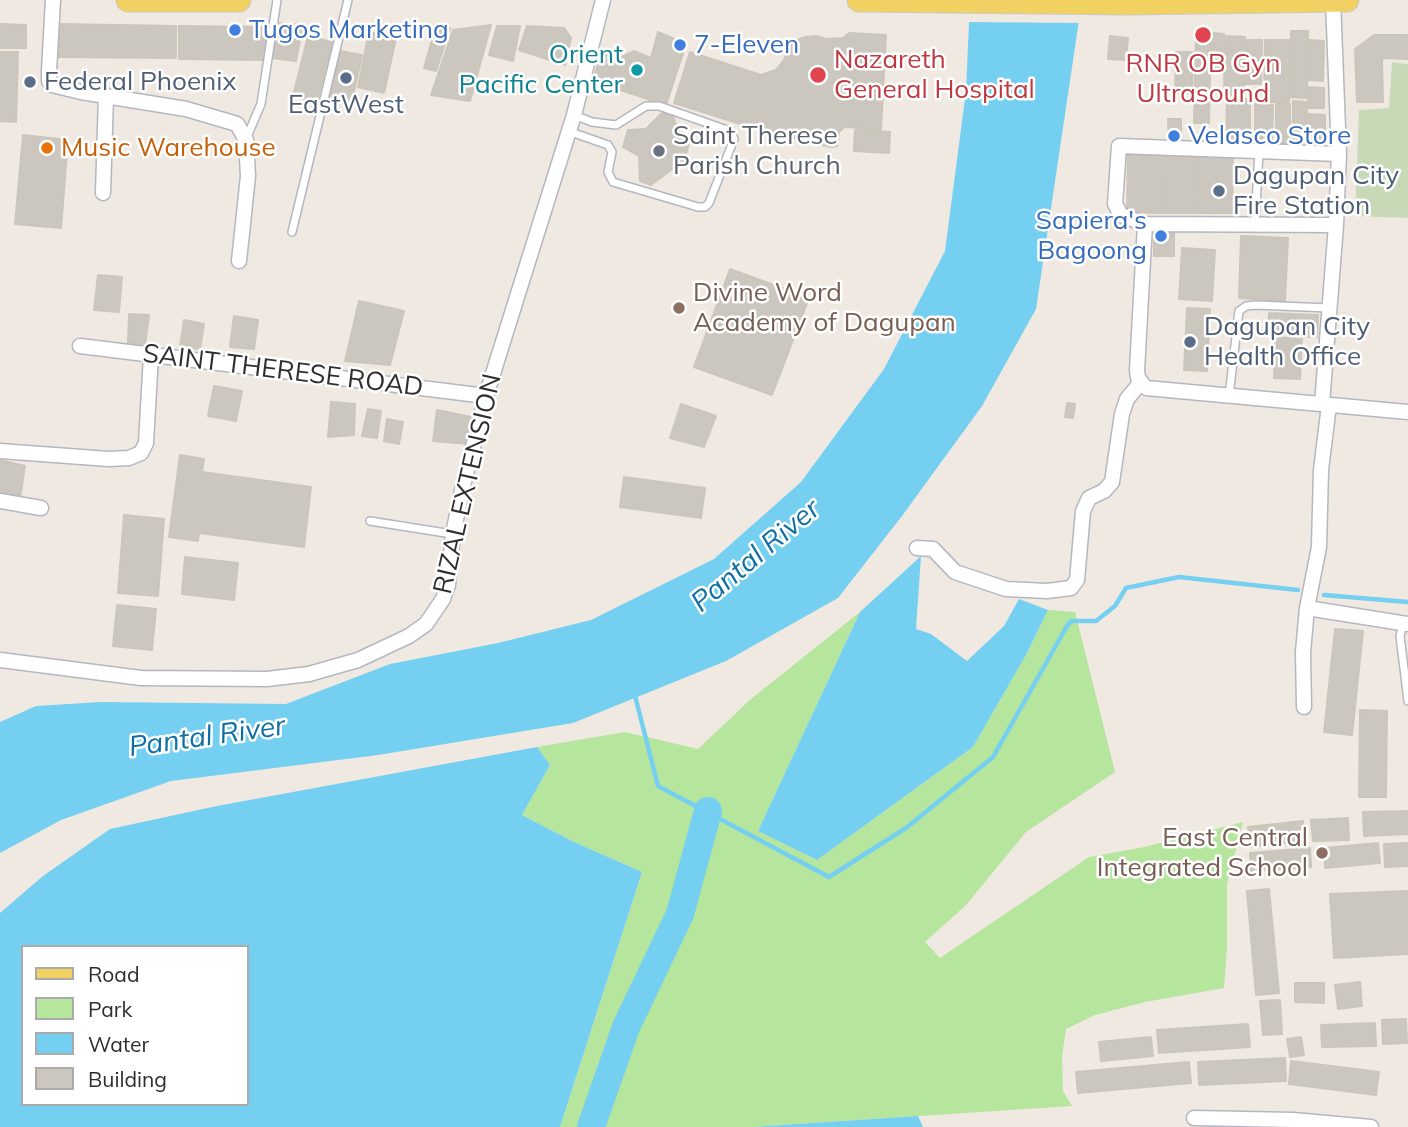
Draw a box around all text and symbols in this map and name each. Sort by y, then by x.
place label: Tugos Marketing [249,14,449,46]
marker: Tugos Marketing [227,22,243,38]
marker: RNR OB Gyn Ultrasound [1193,25,1213,45]
place label: 7-Eleven [694,29,799,61]
marker: 7-Eleven [672,37,688,53]
place label: Orient Pacific Center [459,39,623,100]
place label: Nazareth General Hospital [834,44,1035,106]
place label: RNR OB Gyn Ultrasound [1126,48,1280,110]
marker: Orient Pacific Center [629,62,645,78]
marker: Nazareth General Hospital [808,65,828,85]
place label: Federal Phoenix [44,66,236,98]
marker: EastWest [338,70,354,86]
marker: Federal Phoenix [22,74,38,90]
place label: EastWest [288,89,404,121]
place label: Saint Therese Parish Church [673,120,841,182]
place label: Velasco Store [1188,120,1351,152]
marker: Velasco Store [1166,128,1182,144]
place label: Music Warehouse [61,132,276,164]
marker: Music Warehouse [39,140,55,156]
marker: Saint Therese Parish Church [651,143,667,159]
place label: Dagupan City Fire Station [1233,160,1399,222]
marker: Dagupan City Fire Station [1211,183,1227,199]
place label: Sapiera's Bagoong [1036,205,1147,266]
marker: Sapiera's Bagoong [1153,228,1169,244]
place label: Divine Word Academy of Dagupan [693,277,956,338]
marker: Divine Word Academy of Dagupan [671,300,687,316]
place label: Dagupan City Health Office [1204,311,1370,372]
marker: Dagupan City Health Office [1182,334,1198,350]
street label: SAINT THERESE ROAD [141,338,425,404]
street label: RIZAL EXTENSION [428,371,508,597]
water label: Pantal River [685,493,827,619]
water label: Pantal River [127,709,287,765]
place label: East Central Integrated School [1097,822,1308,884]
marker: East Central Integrated School [1314,845,1330,861]
legend [21,945,248,1106]
text: Road [88,961,139,987]
text: Park [88,996,132,1022]
text: Water [88,1031,149,1057]
text: Building [88,1066,167,1092]

